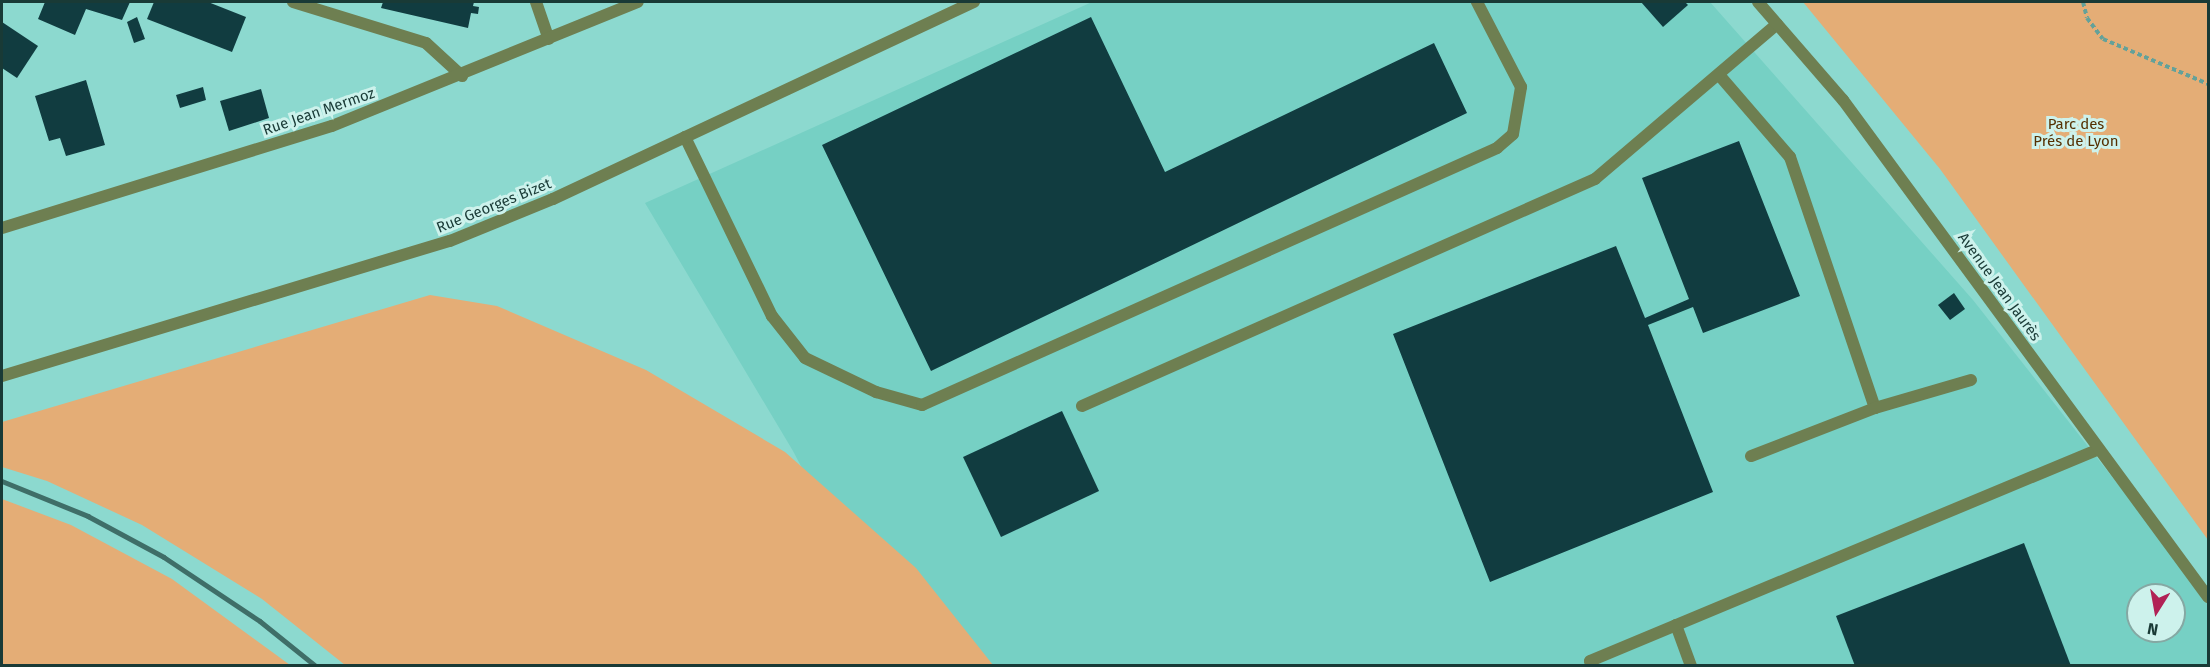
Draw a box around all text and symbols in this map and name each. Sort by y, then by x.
street label: Rue Jean Mermoz [261,84,377,140]
park label: Parc des Prés de Lyon [2033,115,2119,150]
street label: Rue Georges Bizet [434,175,554,237]
street label: Avenue Jean Jaurès [1954,229,2044,345]
north arrow [2126,583,2186,643]
text: N [2146,619,2160,640]

